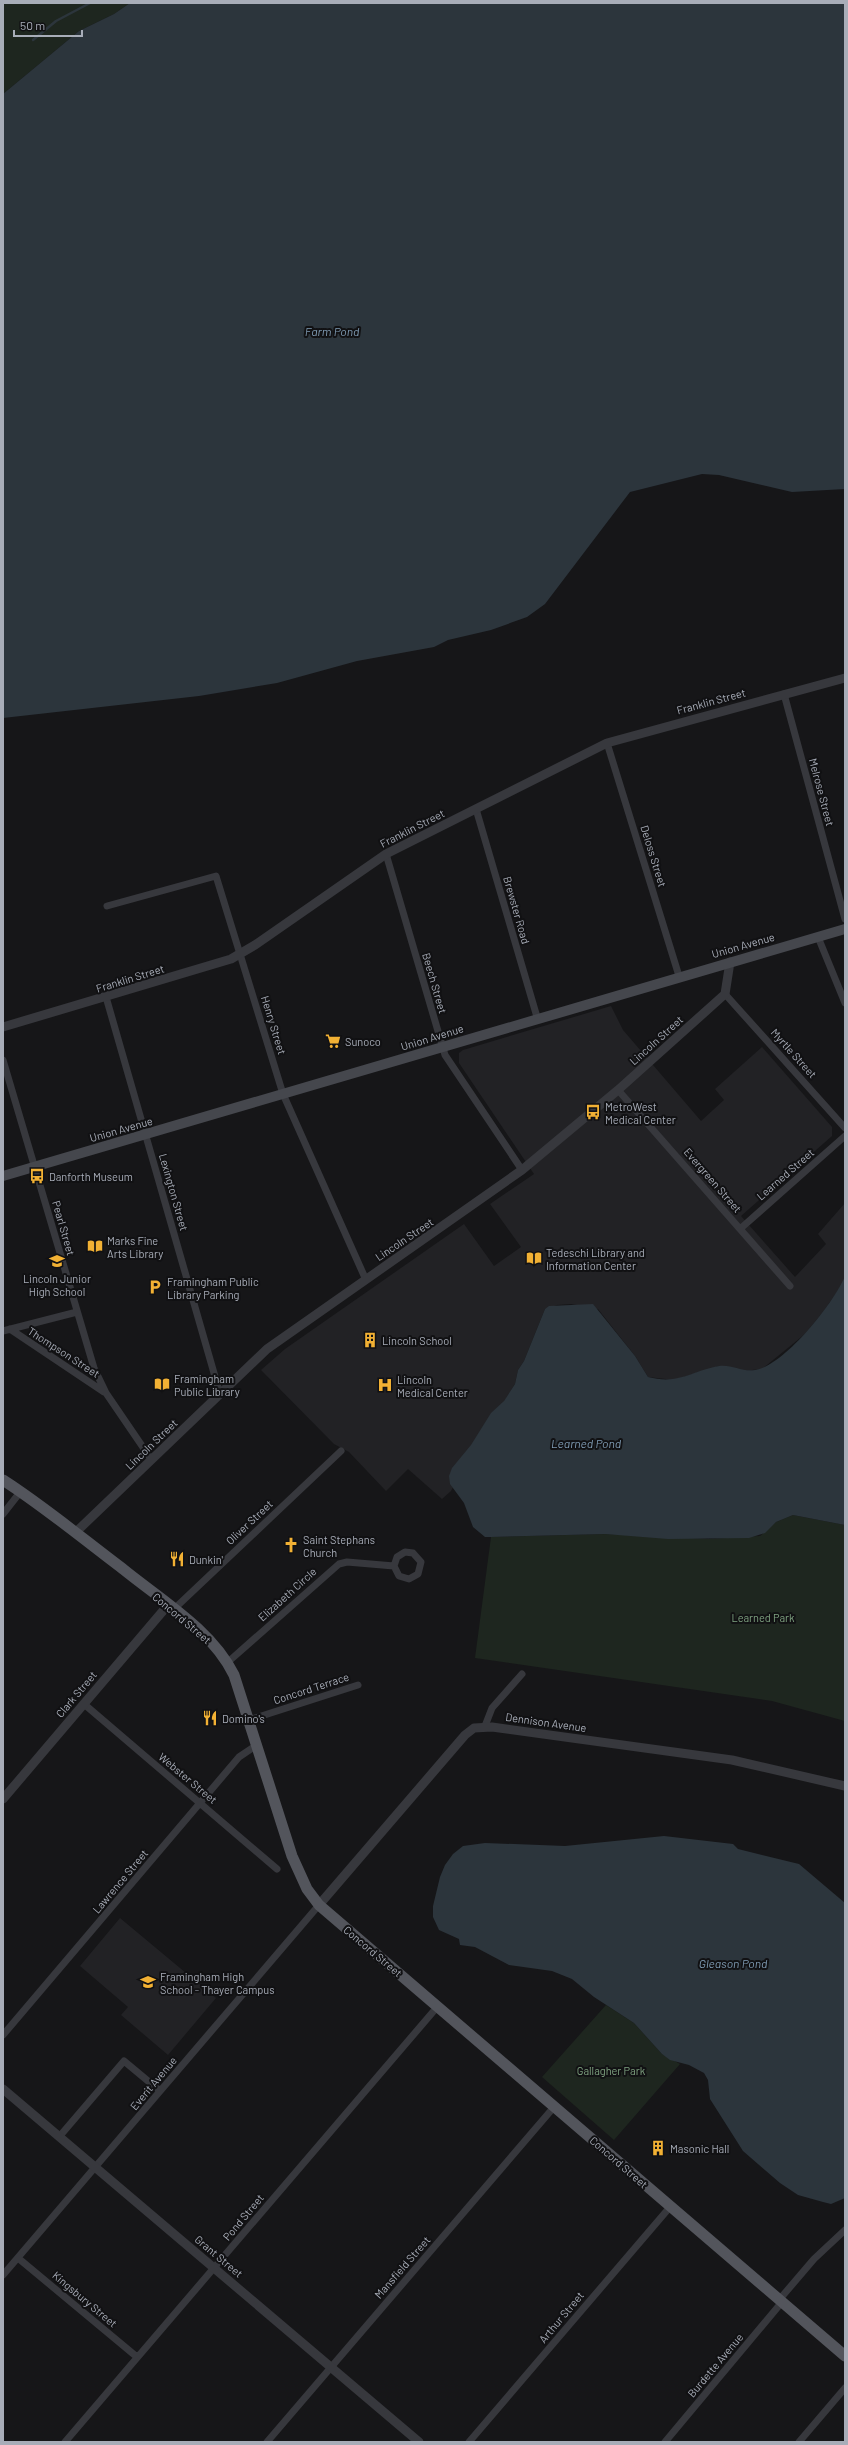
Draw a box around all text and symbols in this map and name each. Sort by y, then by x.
scale bar [14,12,82,38]
text: 50 m [20,18,45,32]
water label: Farm Pond [305,324,360,338]
street label: Franklin Street [675,686,747,716]
street label: Melrose Street [807,757,837,827]
street label: Franklin Street [378,806,446,850]
street label: Deloss Street [638,824,670,888]
street label: Brewster Road [501,875,533,945]
street label: Union Avenue [710,930,776,960]
street label: Beech Street [420,951,450,1015]
street label: Franklin Street [94,961,166,995]
street label: Henry Street [259,994,289,1056]
street label: Lincoln Street [627,1013,685,1067]
street label: Union Avenue [399,1021,465,1053]
street label: Myrtle Street [769,1026,819,1080]
supermarket icon: Sunoco [324,1032,342,1050]
place label: Sunoco [345,1035,381,1048]
place label: MetroWest Medical Center [605,1100,676,1126]
bus stop icon: MetroWest Medical Center [584,1103,602,1121]
street label: Union Avenue [88,1114,154,1144]
street label: Evergreen Street [681,1145,745,1215]
street label: Learned Street [754,1146,816,1202]
street label: Lexington Street [157,1152,191,1232]
bus stop icon: Danforth Museum [28,1167,46,1185]
place label: Danforth Museum [49,1170,133,1183]
street label: Pearl Street [50,1199,78,1257]
street label: Lincoln Street [372,1215,436,1263]
place label: Marks Fine Arts Library [107,1234,163,1260]
library icon: Marks Fine Arts Library [86,1237,104,1255]
place label: Tedeschi Library and Information Center [546,1246,645,1272]
library icon: Tedeschi Library and Information Center [525,1249,543,1267]
school or university icon: Lincoln Junior High School [48,1252,66,1270]
place label: Lincoln Junior High School [23,1272,91,1298]
place label: Framingham Public Library Parking [167,1275,259,1301]
parking icon: Framingham Public Library Parking [146,1278,164,1296]
street label: Thompson Street [26,1324,102,1380]
building icon: Lincoln School [361,1331,379,1349]
place label: Lincoln School [382,1334,452,1347]
place label: Framingham Public Library [174,1372,240,1398]
place label: Lincoln Medical Center [397,1373,468,1399]
library icon: Framingham Public Library [153,1375,171,1393]
hospital icon: Lincoln Medical Center [376,1376,394,1394]
street label: Lincoln Street [122,1416,180,1472]
water label: Learned Pond [551,1436,622,1450]
street label: Oliver Street [223,1497,275,1547]
place label: Saint Stephans Church [303,1533,375,1559]
church icon: Saint Stephans Church [282,1536,300,1554]
restaurant icon: Dunkin' [168,1550,186,1568]
place label: Dunkin' [189,1553,223,1566]
street label: Elizabeth Circle [255,1564,319,1624]
street label: Concord Street [150,1590,214,1646]
park label: Learned Park [731,1611,795,1624]
street label: Clark Street [53,1668,99,1720]
street label: Concord Terrace [271,1670,351,1706]
restaurant icon: Domino's [201,1709,219,1727]
street label: Dennison Avenue [505,1710,587,1734]
place label: Domino's [222,1712,265,1725]
street label: Webster Street [156,1750,220,1806]
street label: Lawrence Street [90,1846,150,1916]
street label: Concord Street [341,1923,405,1979]
water label: Gleason Pond [699,1956,768,1970]
place label: Framingham High School - Thayer Campus [160,1970,275,1996]
school or university icon: Framingham High School - Thayer Campus [139,1973,157,1991]
street label: Everit Avenue [127,2054,179,2112]
park label: Gallagher Park [577,2064,646,2077]
street label: Concord Street [587,2133,651,2191]
building icon: Masonic Hall [649,2139,667,2157]
place label: Masonic Hall [670,2142,729,2155]
street label: Pond Street [220,2191,266,2243]
street label: Grant Street [192,2232,246,2280]
street label: Mansfield Street [371,2233,433,2301]
street label: Kingsbury Street [50,2268,120,2330]
street label: Arthur Street [536,2289,586,2345]
street label: Burdette Avenue [685,2330,746,2400]

